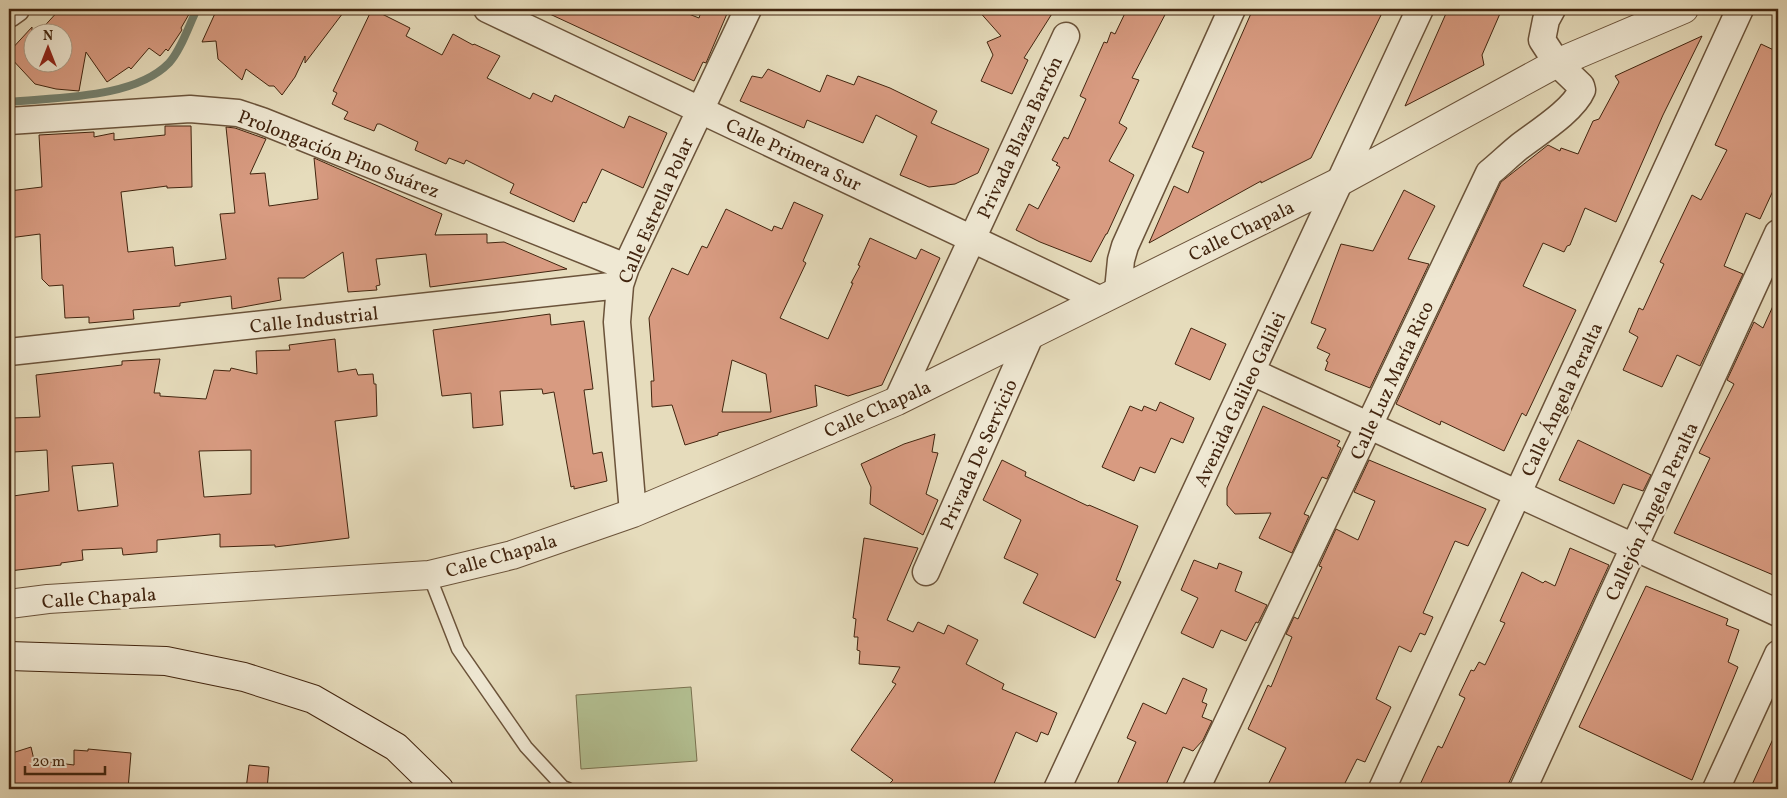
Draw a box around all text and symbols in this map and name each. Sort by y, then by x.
north arrow [22,22,72,72]
text: N [43,27,53,46]
street label: Privada Blaza Barrón [972,52,1070,223]
street label: Prolongación Pino Suárez [234,104,443,205]
street label: Calle Primera Sur [721,113,865,199]
street label: Calle Estrella Polar [613,134,701,288]
street label: Calle Chapala [1185,195,1299,269]
street label: Calle Luz María Rico [1345,297,1441,464]
street label: Calle Industrial [249,301,380,341]
street label: Avenida Galileo Galilei [1189,308,1293,492]
street label: Calle Ángela Peralta [1516,319,1610,481]
street label: Calle Chapala [820,375,936,445]
street label: Privada De Servicio [935,375,1025,534]
street label: Callejón Ángela Peralta [1600,418,1706,605]
street label: Calle Chapala [443,529,560,585]
street label: Calle Chapala [41,582,157,616]
scale bar [25,743,105,775]
text: 20 m [32,752,65,773]

